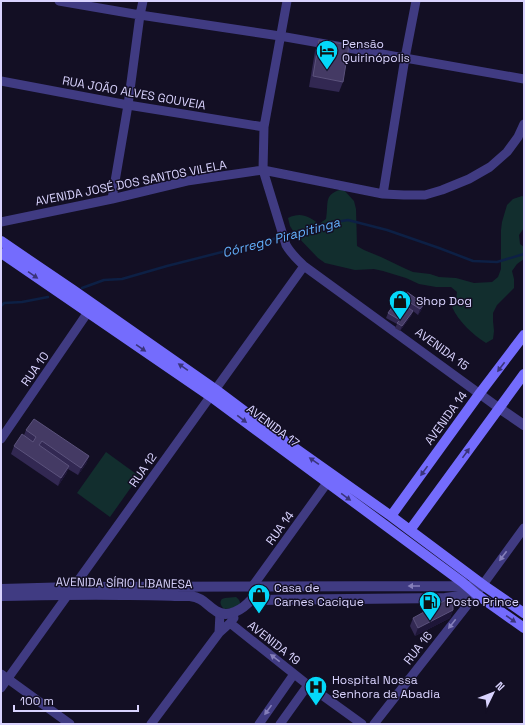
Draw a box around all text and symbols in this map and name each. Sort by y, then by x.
place label: Pensão Quirinópolis [342,36,410,66]
hotel icon: Pensão Quirinópolis [314,38,340,71]
street label: RUA JOÃO ALVES GOUVEIA [61,72,207,114]
street label: AVENIDA JOSÉ DOS SANTOS VILELA [34,157,228,209]
water label: Córrego Pirapitinga [220,213,342,261]
one-way arrow [28,271,39,279]
shop icon: Shop Dog [387,288,413,321]
place label: Shop Dog [416,293,472,309]
street label: AVENIDA 15 [412,324,472,374]
one-way arrow [135,344,146,352]
street label: RUA 10 [17,349,53,389]
one-way arrow [496,361,505,372]
one-way arrow [178,363,189,371]
street label: AVENIDA 14 [421,387,471,448]
street label: AVENIDA 17 [243,401,303,451]
one-way arrow [236,415,247,424]
one-way arrow [462,448,470,459]
street label: RUA 12 [126,450,160,490]
one-way arrow [308,457,319,465]
one-way arrow [419,466,428,477]
one-way arrow [341,493,351,501]
street label: RUA 14 [262,507,298,548]
one-way arrow [499,551,507,561]
street label: AVENIDA SÍRIO LIBANESA [55,574,193,592]
place label: Casa de Carnes Cacique [274,580,364,610]
shop icon: Casa de Carnes Cacique [246,582,272,615]
one-way arrow [407,583,420,589]
fuel station icon: Posto Prince [417,589,443,622]
place label: Posto Prince [446,594,519,610]
one-way arrow [506,615,516,623]
street label: AVENIDA 19 [244,617,304,669]
one-way arrow [447,619,456,630]
street label: RUA 16 [400,628,436,668]
one-way arrow [269,654,280,663]
place label: Hospital Nossa Senhora da Abadia [332,672,440,702]
north arrow [473,673,513,713]
hospital icon: Hospital Nossa Senhora da Abadia [303,674,329,707]
text: N [493,679,508,694]
scale bar [14,687,138,713]
text: 100 m [20,693,54,709]
one-way arrow [264,705,272,716]

